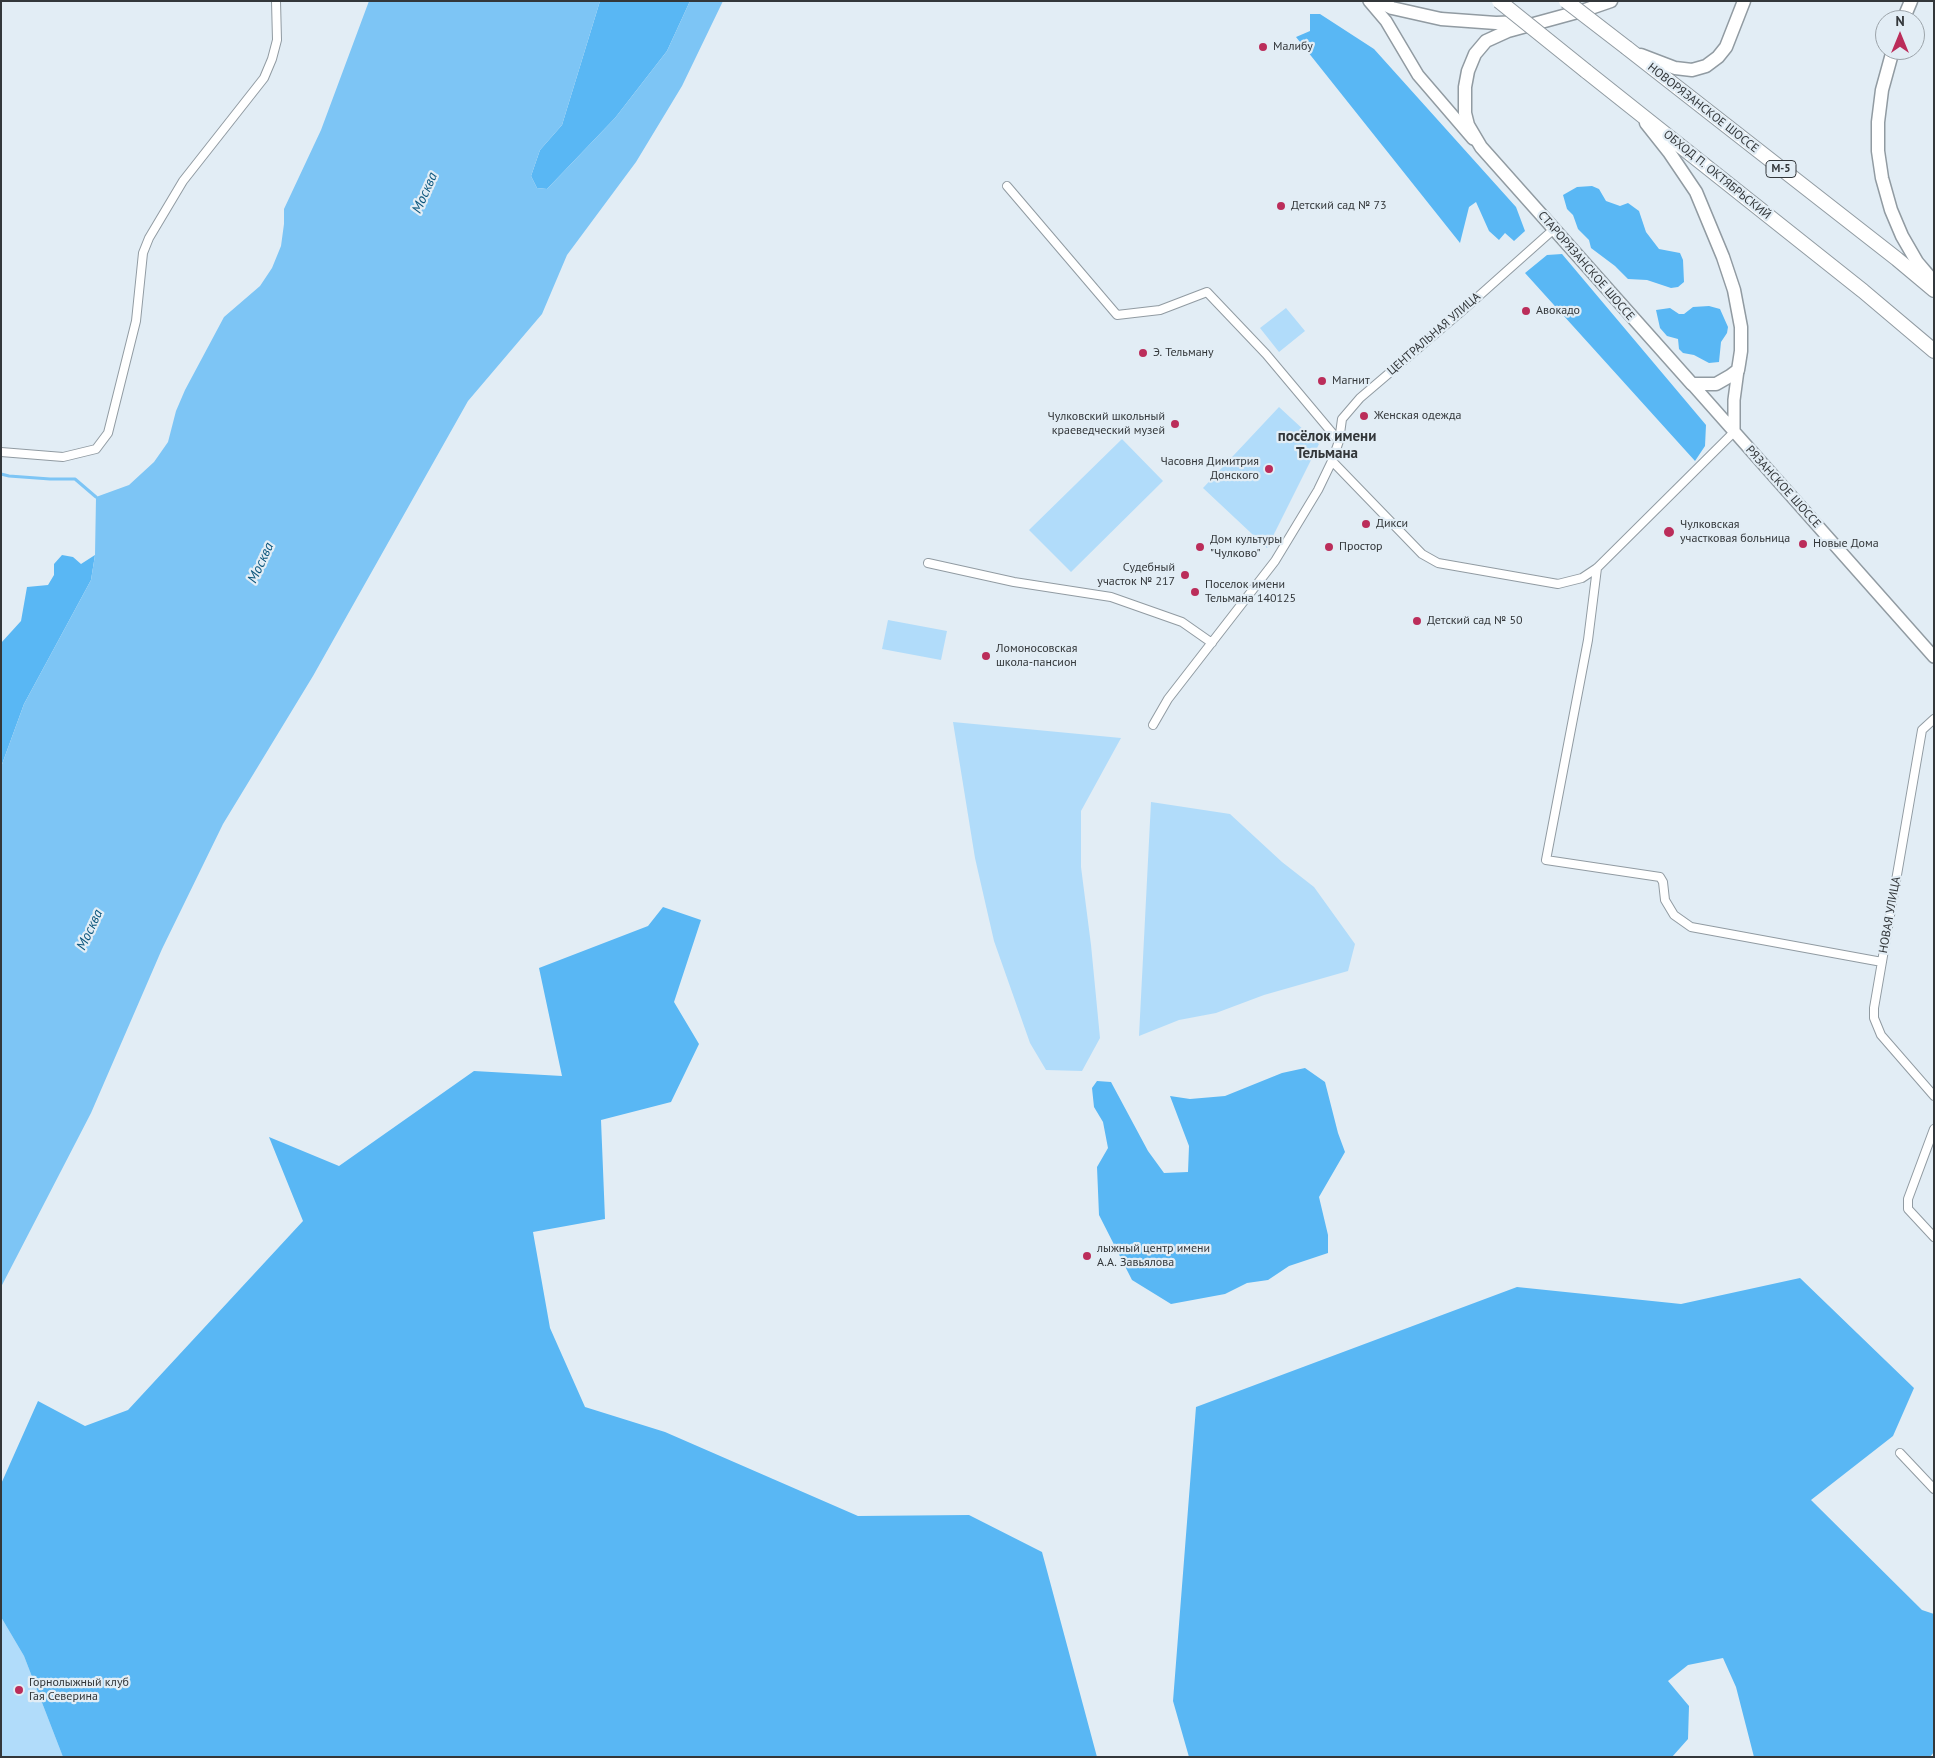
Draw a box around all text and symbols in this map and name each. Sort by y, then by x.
north arrow [1875,10,1925,60]
text: N [1895,12,1905,30]
place label: Малибу [1273,40,1313,54]
marker: Малибу [1257,41,1269,53]
street label: НОВОРЯЗАНСКОЕ ШОССЕ [1645,60,1761,156]
street label: ОБХОД П. ОКТЯБРЬСКИЙ [1660,127,1774,223]
road number: М-5 [1766,160,1796,178]
water label: Москва [409,170,441,216]
place label: Детский сад № 73 [1291,199,1387,213]
marker: Детский сад № 73 [1275,200,1287,212]
street label: СТАРОРЯЗАНСКОЕ ШОССЕ [1535,209,1637,323]
street label: ЦЕНТРАЛЬНАЯ УЛИЦА [1384,290,1484,378]
place label: Авокадо [1536,304,1580,318]
marker: Авокадо [1520,305,1532,317]
place label: Э. Тельману [1153,346,1214,360]
marker: Э. Тельману [1137,347,1149,359]
place label: Магнит [1332,374,1370,388]
marker: Магнит [1316,375,1328,387]
place label: Женская одежда [1374,409,1461,423]
place label: Чулковский школьный краеведческий музей [1047,410,1165,438]
marker: Женская одежда [1358,410,1370,422]
marker: Чулковский школьный краеведческий музей [1169,418,1181,430]
district label: посёлок имени Тельмана [1278,428,1376,463]
street label: РЯЗАНСКОЕ ШОССЕ [1742,443,1824,531]
place label: Часовня Димитрия Донского [1160,455,1259,483]
marker: Часовня Димитрия Донского [1263,463,1275,475]
place label: Дикси [1376,517,1408,531]
marker: Дикси [1360,518,1372,530]
place label: Чулковская участковая больница [1680,518,1790,546]
marker: Чулковская участковая больница [1662,525,1676,539]
place label: Дом культуры "Чулково" [1210,533,1282,561]
place label: Новые Дома [1813,537,1879,551]
marker: Новые Дома [1797,538,1809,550]
water label: Москва [244,540,278,586]
place label: Простор [1339,540,1383,554]
marker: Дом культуры "Чулково" [1194,541,1206,553]
marker: Простор [1323,541,1335,553]
place label: Судебный участок № 217 [1097,561,1175,589]
marker: Судебный участок № 217 [1179,569,1191,581]
place label: Поселок имени Тельмана 140125 [1205,578,1296,606]
marker: Поселок имени Тельмана 140125 [1189,586,1201,598]
place label: Детский сад № 50 [1427,614,1523,628]
marker: Детский сад № 50 [1411,615,1423,627]
place label: Ломоносовская школа-пансион [996,642,1077,670]
marker: Ломоносовская школа-пансион [980,650,992,662]
street label: НОВАЯ УЛИЦА [1876,876,1904,954]
water label: Москва [73,907,107,953]
place label: лыжный центр имени А.А. Завьялова [1097,1242,1210,1270]
marker: лыжный центр имени А.А. Завьялова [1081,1250,1093,1262]
place label: Горнолыжный клуб Гая Северина [29,1676,129,1704]
marker: Горнолыжный клуб Гая Северина [13,1684,25,1696]

